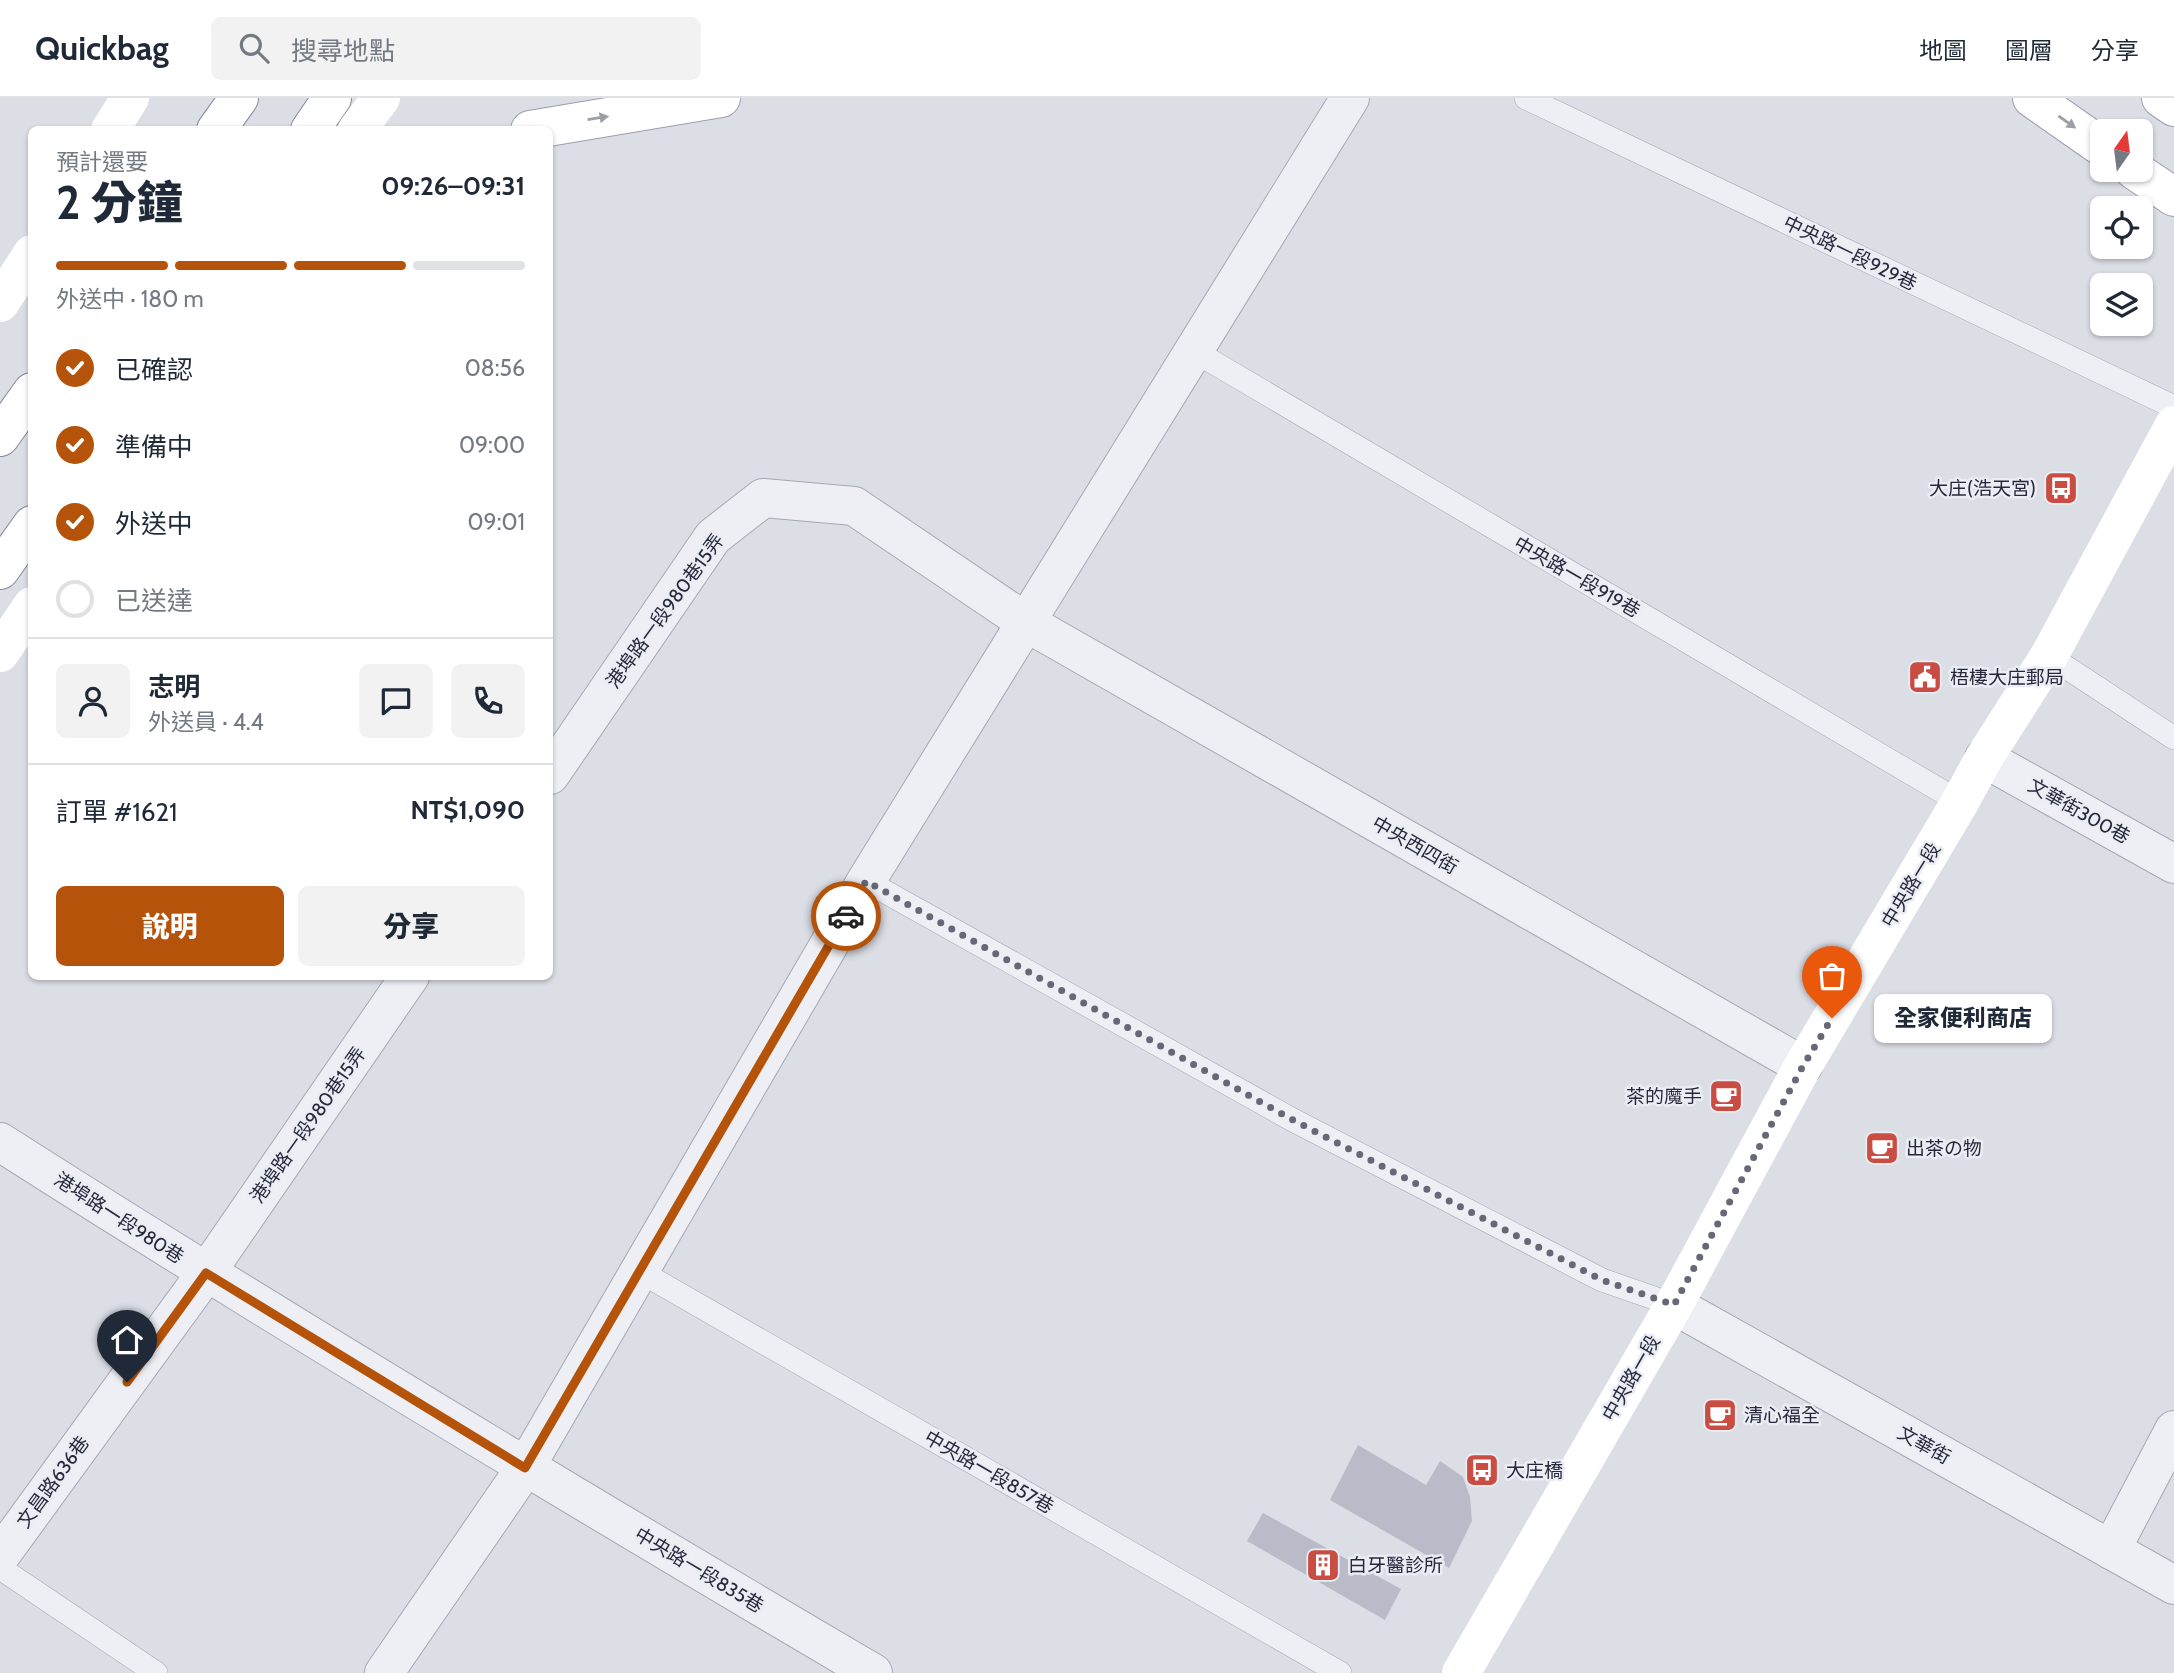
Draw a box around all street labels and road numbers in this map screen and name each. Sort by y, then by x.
street label: 中央路一段929巷 [1780,211,1920,295]
street label: 港埠路一段980巷15弄 [601,529,729,693]
street label: 中央路一段919巷 [1510,532,1644,622]
street label: 文華街300巷 [2024,774,2134,848]
street label: 中央西四街 [1368,811,1462,879]
street label: 中央路一段 [1877,838,1945,932]
street label: 港埠路一段980巷15弄 [246,1043,370,1207]
street label: 港埠路一段980巷 [50,1168,188,1268]
street label: 中央路一段 [1597,1331,1665,1425]
street label: 文華街 [1893,1421,1955,1469]
street label: 中央路一段857巷 [920,1426,1058,1518]
street label: 文昌路636巷 [12,1432,94,1532]
street label: 中央路一段835巷 [630,1523,768,1617]

